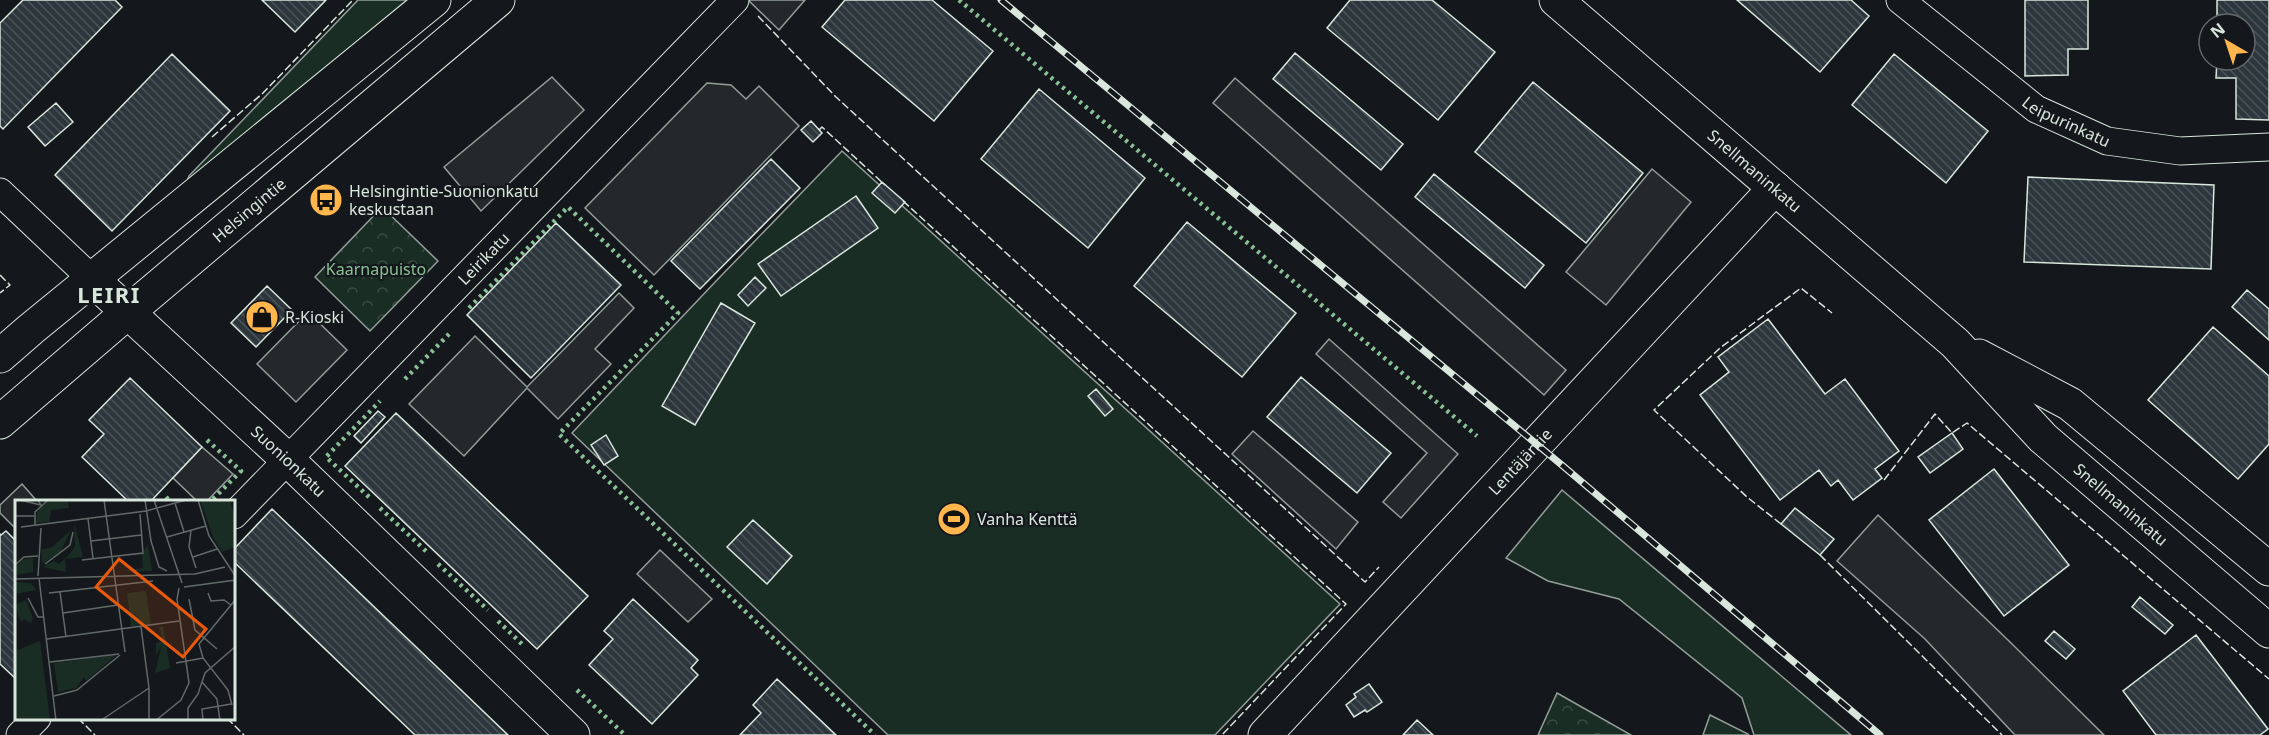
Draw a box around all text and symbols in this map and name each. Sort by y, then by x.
north arrow [2197,12,2257,72]
text: N [2206,18,2230,43]
street label: Leipurinkatu [2018,91,2114,152]
street label: Snellmaninkatu [1703,124,1806,217]
street label: Helsingintie [208,173,290,247]
place label: Helsingintie-Suonionkatu keskustaan [349,180,539,220]
bus stop icon: Helsingintie-Suonionkatu keskustaan [308,182,344,218]
street label: Leirikatu [453,227,514,290]
park label: Kaarnapuisto [326,258,426,280]
district label: LEIRI [77,279,141,309]
shop icon: R-Kioski [244,299,280,335]
place label: R-Kioski [285,306,344,328]
street label: Suonionkatu [246,420,331,502]
street label: Lentäjäntie [1483,423,1557,500]
street label: Snellmaninkatu [2069,458,2172,551]
inset map [15,500,236,720]
sports icon: Vanha Kenttä [936,501,972,537]
place label: Vanha Kenttä [977,508,1078,530]

